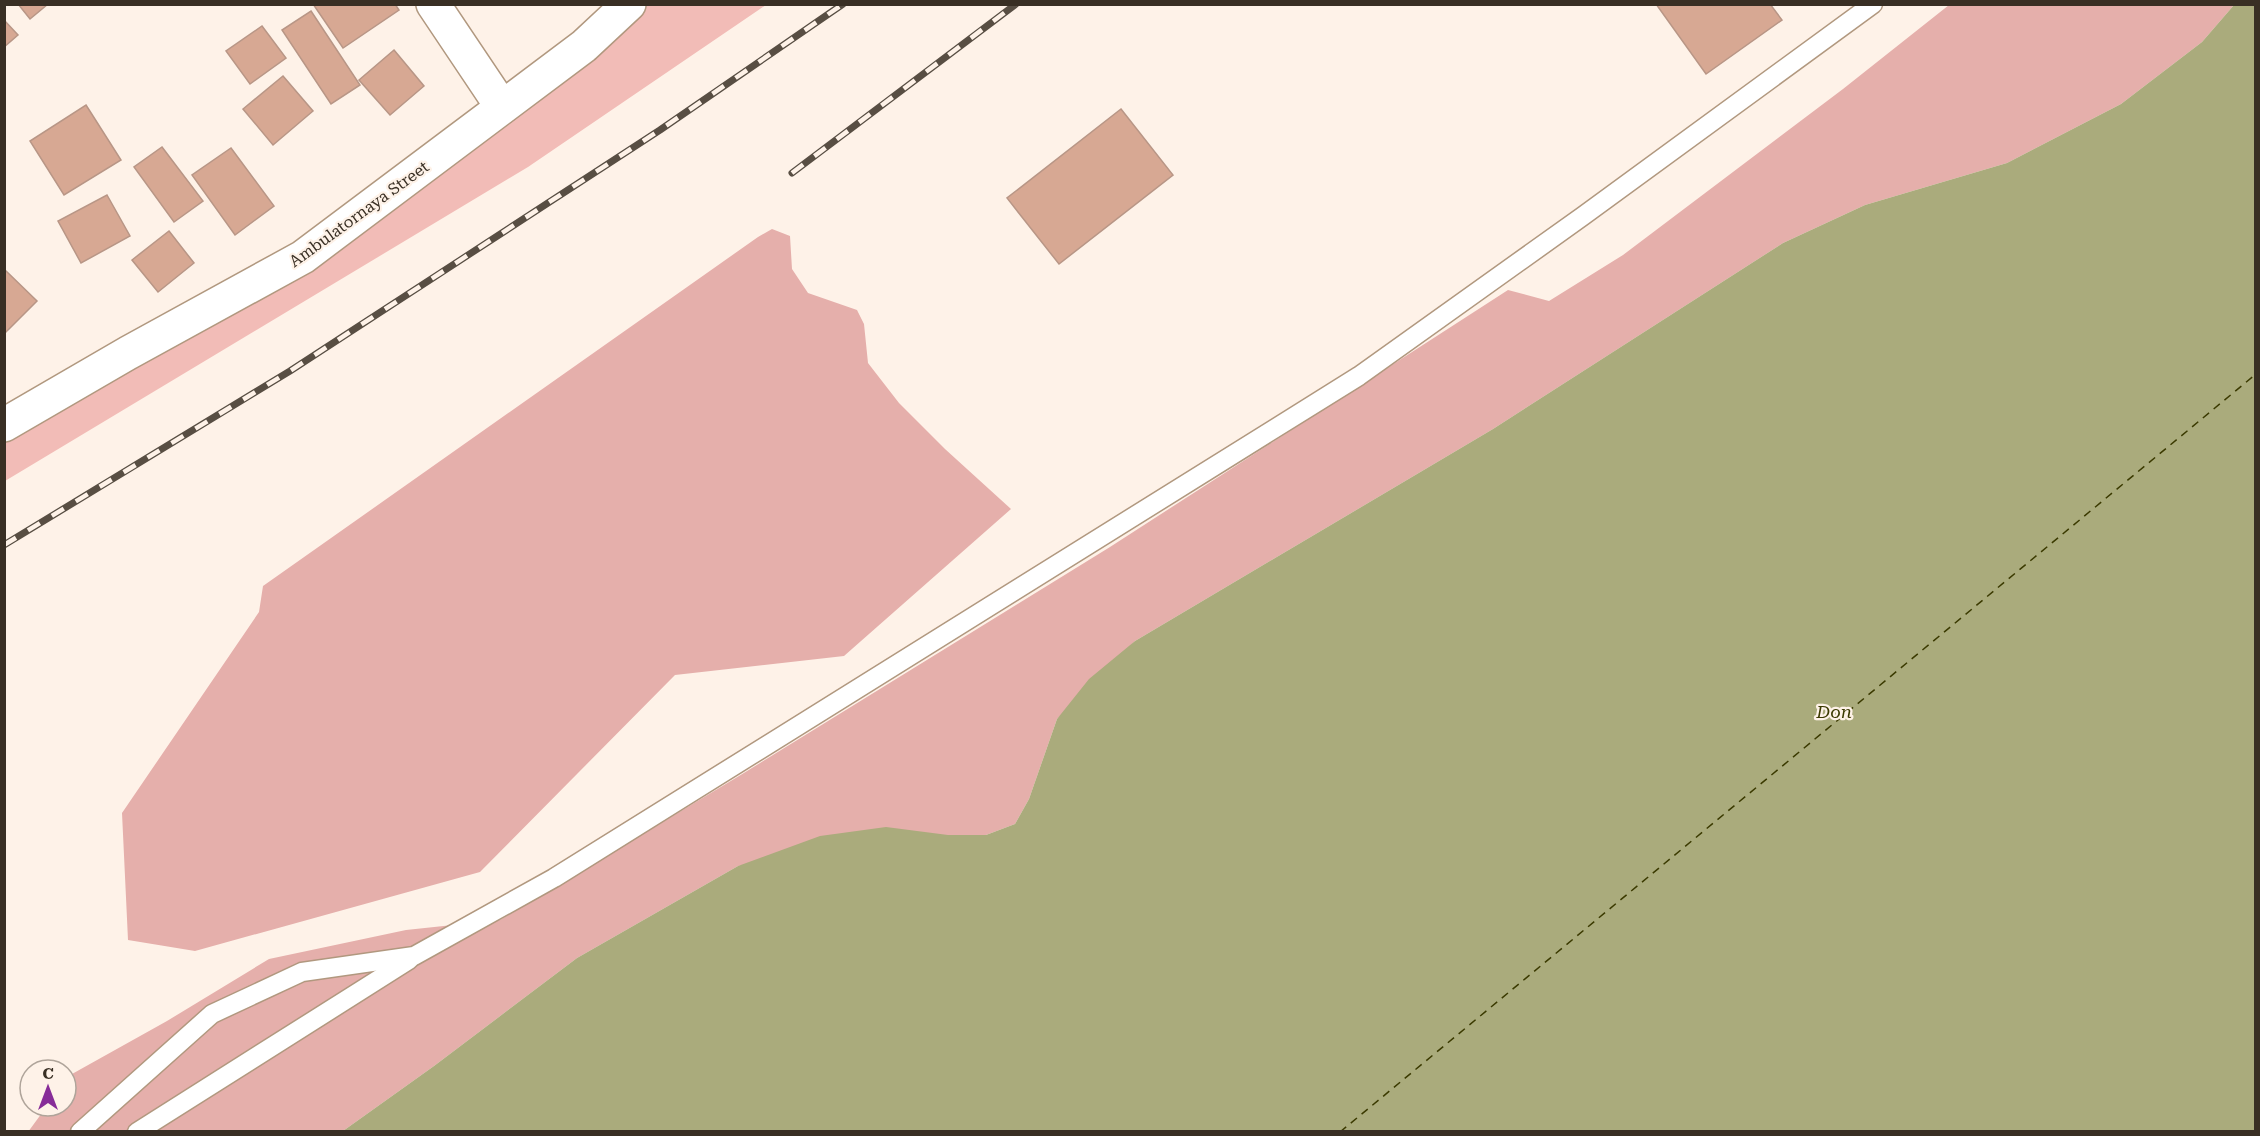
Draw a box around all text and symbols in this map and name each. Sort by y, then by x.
street label: Ambulatornaya Street [286,157,433,271]
water label: Don [1815,701,1852,722]
north arrow [18,1058,78,1118]
text: С [42,1064,54,1083]

